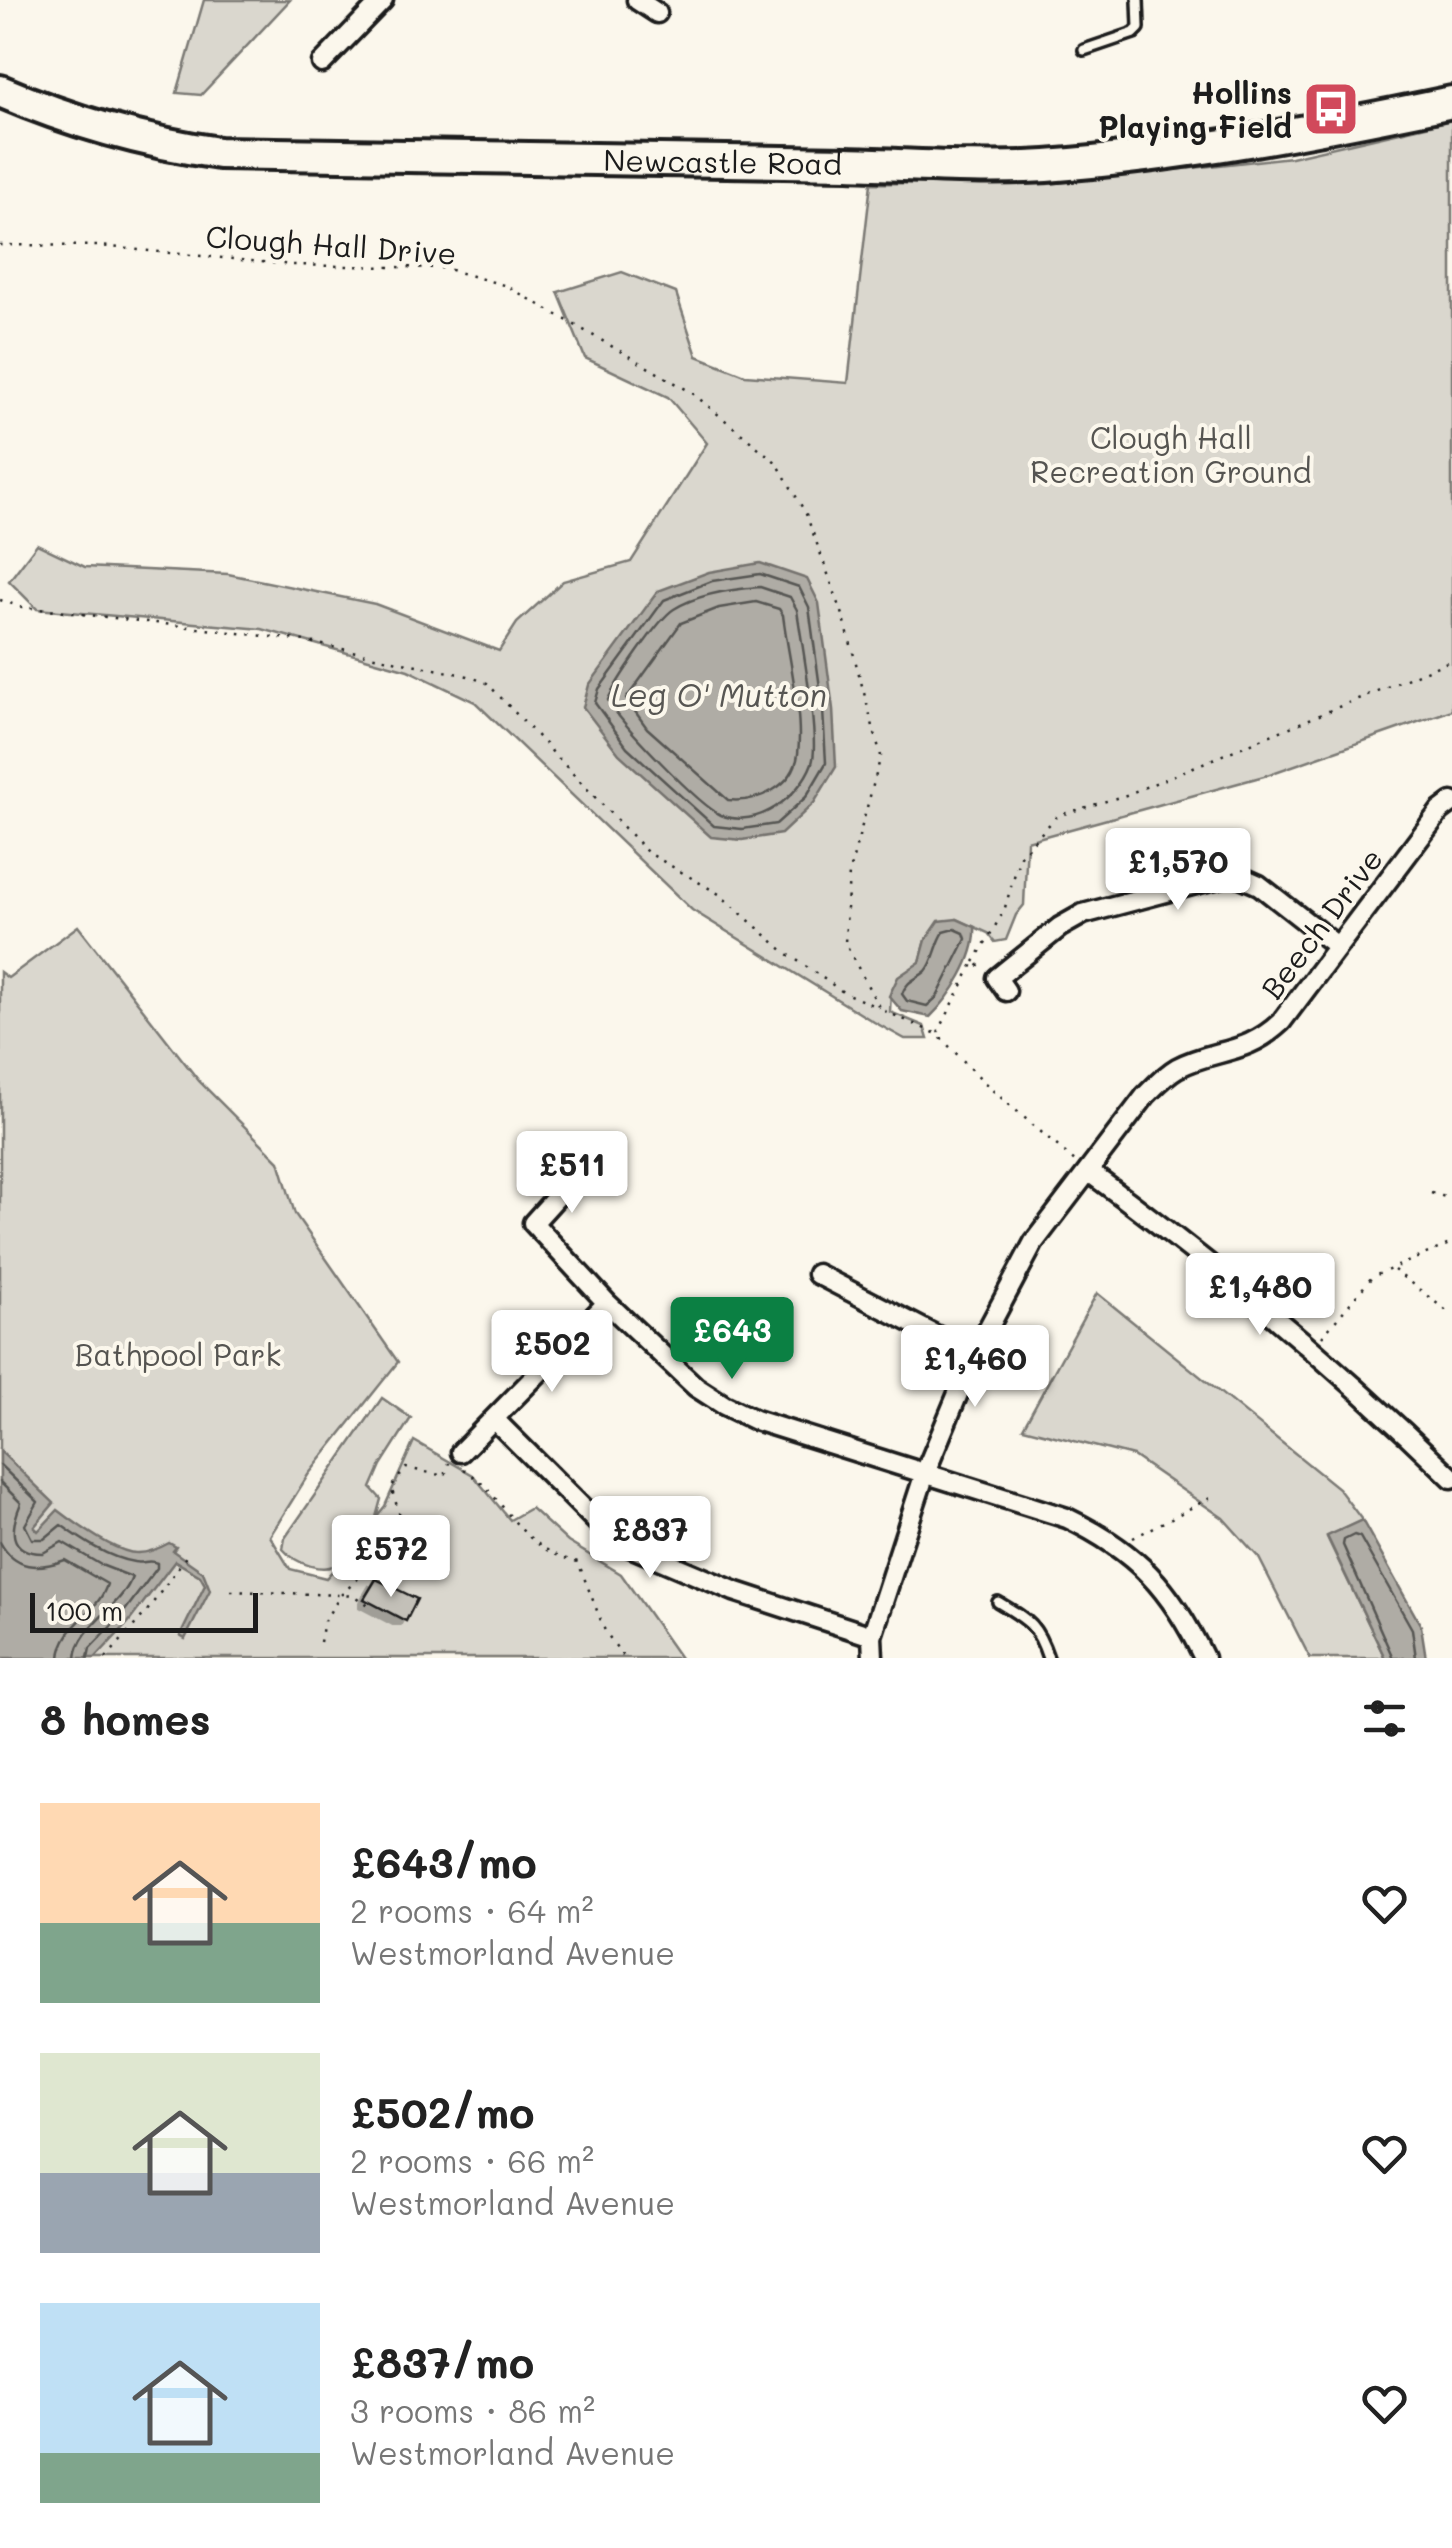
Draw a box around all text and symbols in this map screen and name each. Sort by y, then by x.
place label: Hollins Playing Field [1098,72,1292,146]
bus stop icon: Hollins Playing Field [1301,79,1361,139]
street label: Newcastle Road [603,139,842,183]
street label: Clough Hall Drive [204,215,458,273]
park label: Clough Hall Recreation Ground [1030,417,1312,491]
water label: Leg O' Mutton [611,673,827,715]
pin: £1,570 [1097,828,1259,913]
text: £1,570 [1128,839,1229,881]
street label: Beech Drive [1251,839,1391,1007]
pin: £511 [513,1131,631,1216]
text: £511 [539,1142,605,1184]
pin: £1,480 [1179,1253,1341,1338]
text: £1,480 [1208,1264,1312,1306]
pin: £643 [673,1297,791,1382]
text: £643 [693,1308,771,1350]
pin: £502 [493,1310,611,1395]
text: £502 [513,1321,591,1363]
pin: £1,460 [894,1325,1056,1410]
park label: Bathpool Park [75,1334,281,1374]
text: £1,460 [923,1336,1027,1378]
pin: £837 [591,1496,709,1581]
text: £837 [612,1507,688,1549]
pin: £572 [332,1515,450,1600]
text: £572 [354,1526,428,1568]
scale bar [30,1588,258,1632]
text: 100 m [45,1592,123,1628]
text: 8 homes [40,1691,211,1746]
icon: filters [1357,1691,1412,1746]
text: £643/mo [350,1834,537,1889]
icon: home [120,1843,240,1963]
icon: heart [1357,1876,1412,1931]
text: 2 rooms · 64 m² [350,1889,594,1931]
text: Westmorland Avenue [350,1931,675,1973]
text: £502/mo [350,2084,535,2139]
icon: home [120,2093,240,2213]
icon: heart [1357,2126,1412,2181]
text: 2 rooms · 66 m² [350,2139,594,2181]
text: Westmorland Avenue [350,2181,675,2223]
text: £837/mo [350,2334,534,2389]
icon: home [120,2343,240,2463]
icon: heart [1357,2376,1412,2431]
text: 3 rooms · 86 m² [350,2389,595,2431]
text: Westmorland Avenue [350,2431,675,2473]

